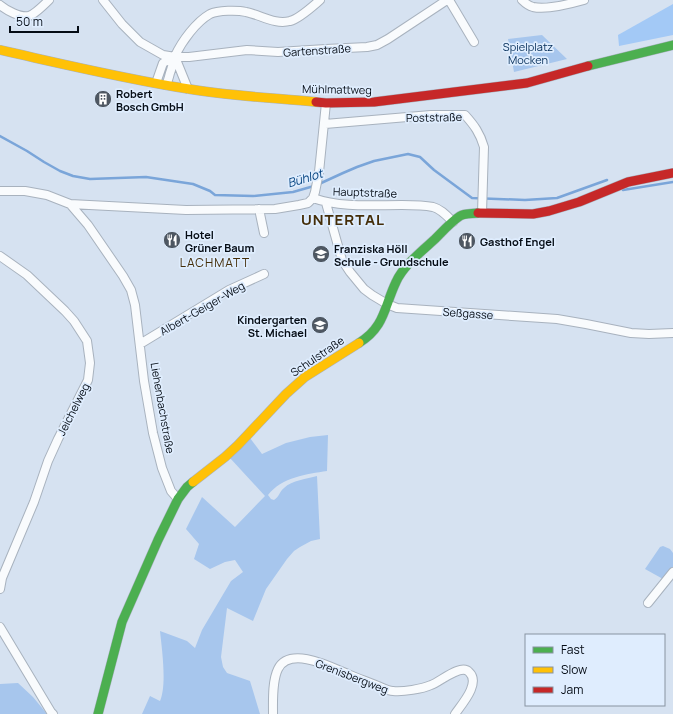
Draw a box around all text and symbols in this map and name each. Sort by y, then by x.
scale bar [10,8,78,34]
text: 50 m [16,13,43,30]
park label: Spielplatz Mocken [503,39,553,67]
street label: Gartenstraße [283,40,352,60]
street label: Mühlmattweg [302,81,372,97]
place label: Robert Bosch GmbH [116,86,184,114]
building icon: Robert Bosch GmbH [93,89,113,109]
street label: Poststraße [406,109,463,125]
water label: Bühlot [285,164,326,191]
street label: Hauptstraße [333,183,398,201]
district label: UNTERTAL [301,209,385,230]
place label: Hotel Grüner Baum [185,227,254,255]
restaurant icon: Hotel Grüner Baum [162,230,182,250]
restaurant icon: Gasthof Engel [457,231,477,251]
place label: Gasthof Engel [480,234,555,249]
place label: Franziska Höll Schule - Grundschule [334,241,449,269]
school or university icon: Franziska Höll Schule - Grundschule [311,244,331,264]
district label: LACHMATT [180,254,250,271]
street label: Albert-Geiger-Weg [157,278,247,338]
street label: Seßgasse [442,304,494,322]
place label: Kindergarten St. Michael [237,312,307,340]
school or university icon: Kindergarten St. Michael [310,315,330,335]
street label: Schulstraße [287,332,347,379]
street label: Liehenbachstraße [148,361,178,455]
street label: Jeichelweg [53,380,93,438]
legend [525,634,665,706]
text: Fast [561,641,585,658]
street label: Grenisbergweg [313,655,391,697]
text: Slow [561,661,587,678]
text: Jam [561,681,583,698]

